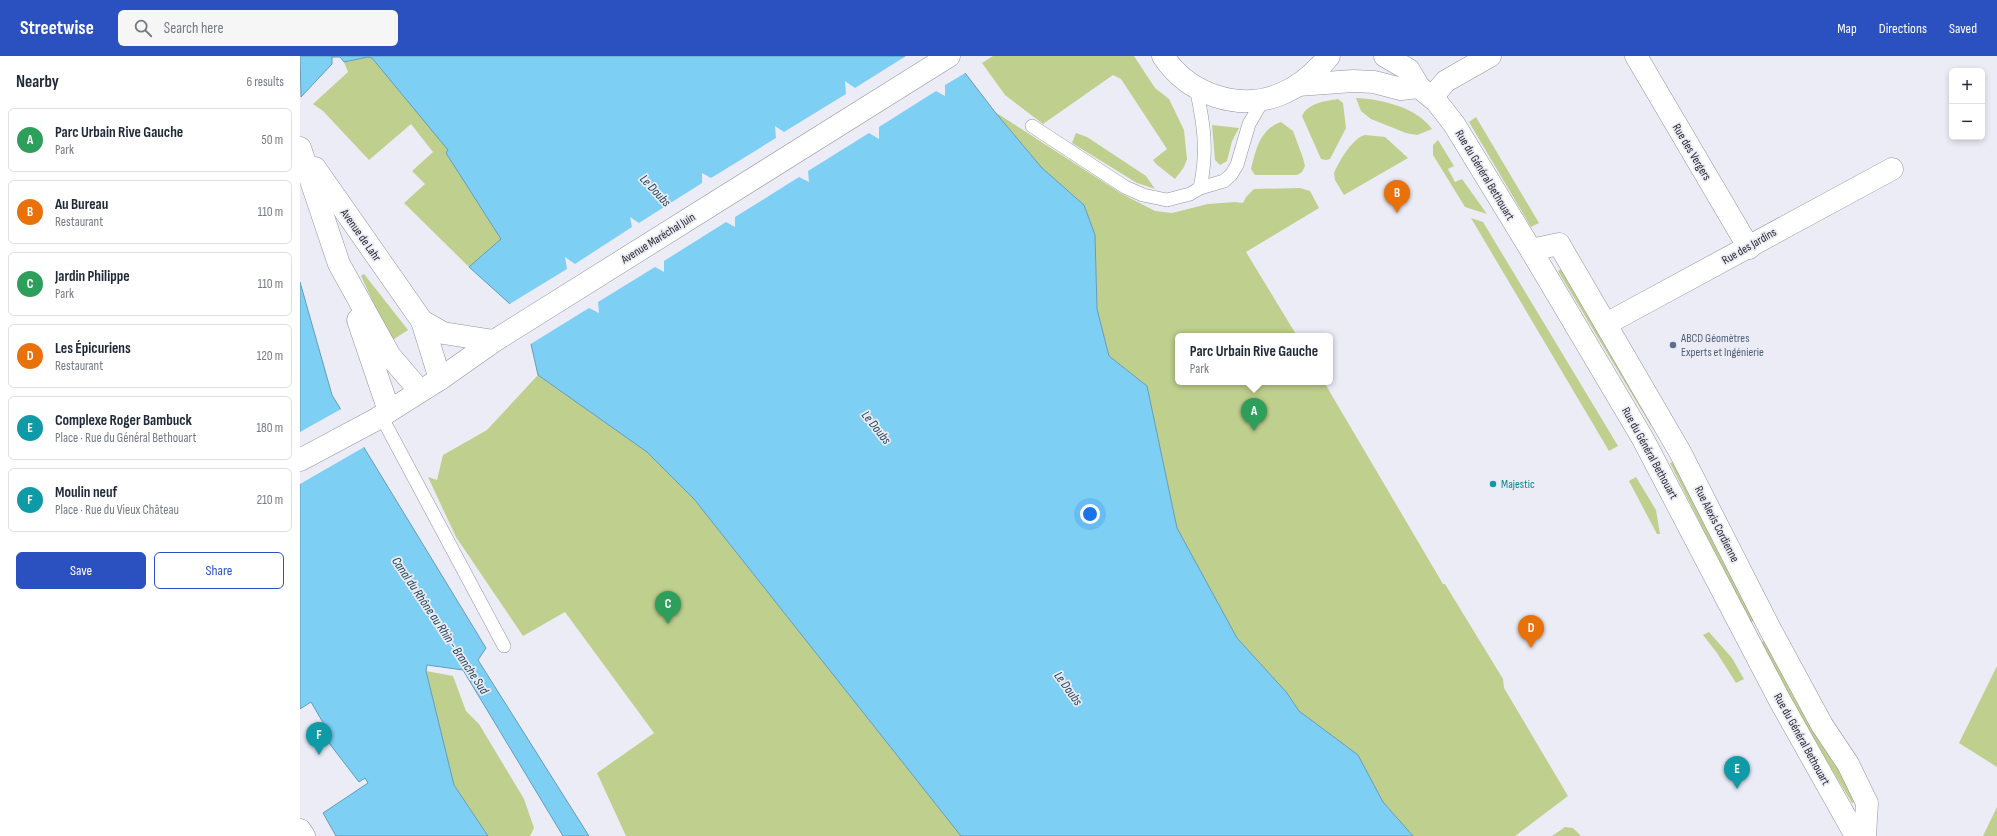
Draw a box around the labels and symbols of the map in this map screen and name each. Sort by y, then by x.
street label: Rue des Vergers [1669,121,1714,183]
street label: Rue du Général Bethouart [1452,127,1518,223]
water label: Le Doubs [636,171,674,210]
pin: B [1384,180,1410,213]
street label: Avenue de Lahr [336,205,384,265]
street label: Avenue Maréchal Juin [618,210,698,268]
street label: Rue des Jardins [1719,225,1779,268]
place label: ABCD Géomètres Experts et Ingénierie [1680,331,1764,360]
marker: ABCD Géomètres Experts et Ingénierie [1668,340,1678,350]
pin: A [1241,398,1267,431]
street label: Rue du Général Bethouart [1618,405,1681,502]
water label: Le Doubs [858,408,895,448]
place label: Majestic [1501,477,1535,492]
marker: Majestic [1488,479,1498,489]
street label: Rue Alexis Cordienne [1691,484,1742,565]
your location [1080,504,1100,524]
water label: Canal du Rhône au Rhin - Branche Sud [388,554,493,698]
pin: C [655,591,681,624]
pin: D [1518,615,1544,648]
water label: Le Doubs [1050,668,1086,709]
street label: Rue du Général Bethouart [1770,691,1833,788]
pin: F [306,722,332,755]
pin: E [1724,756,1750,789]

